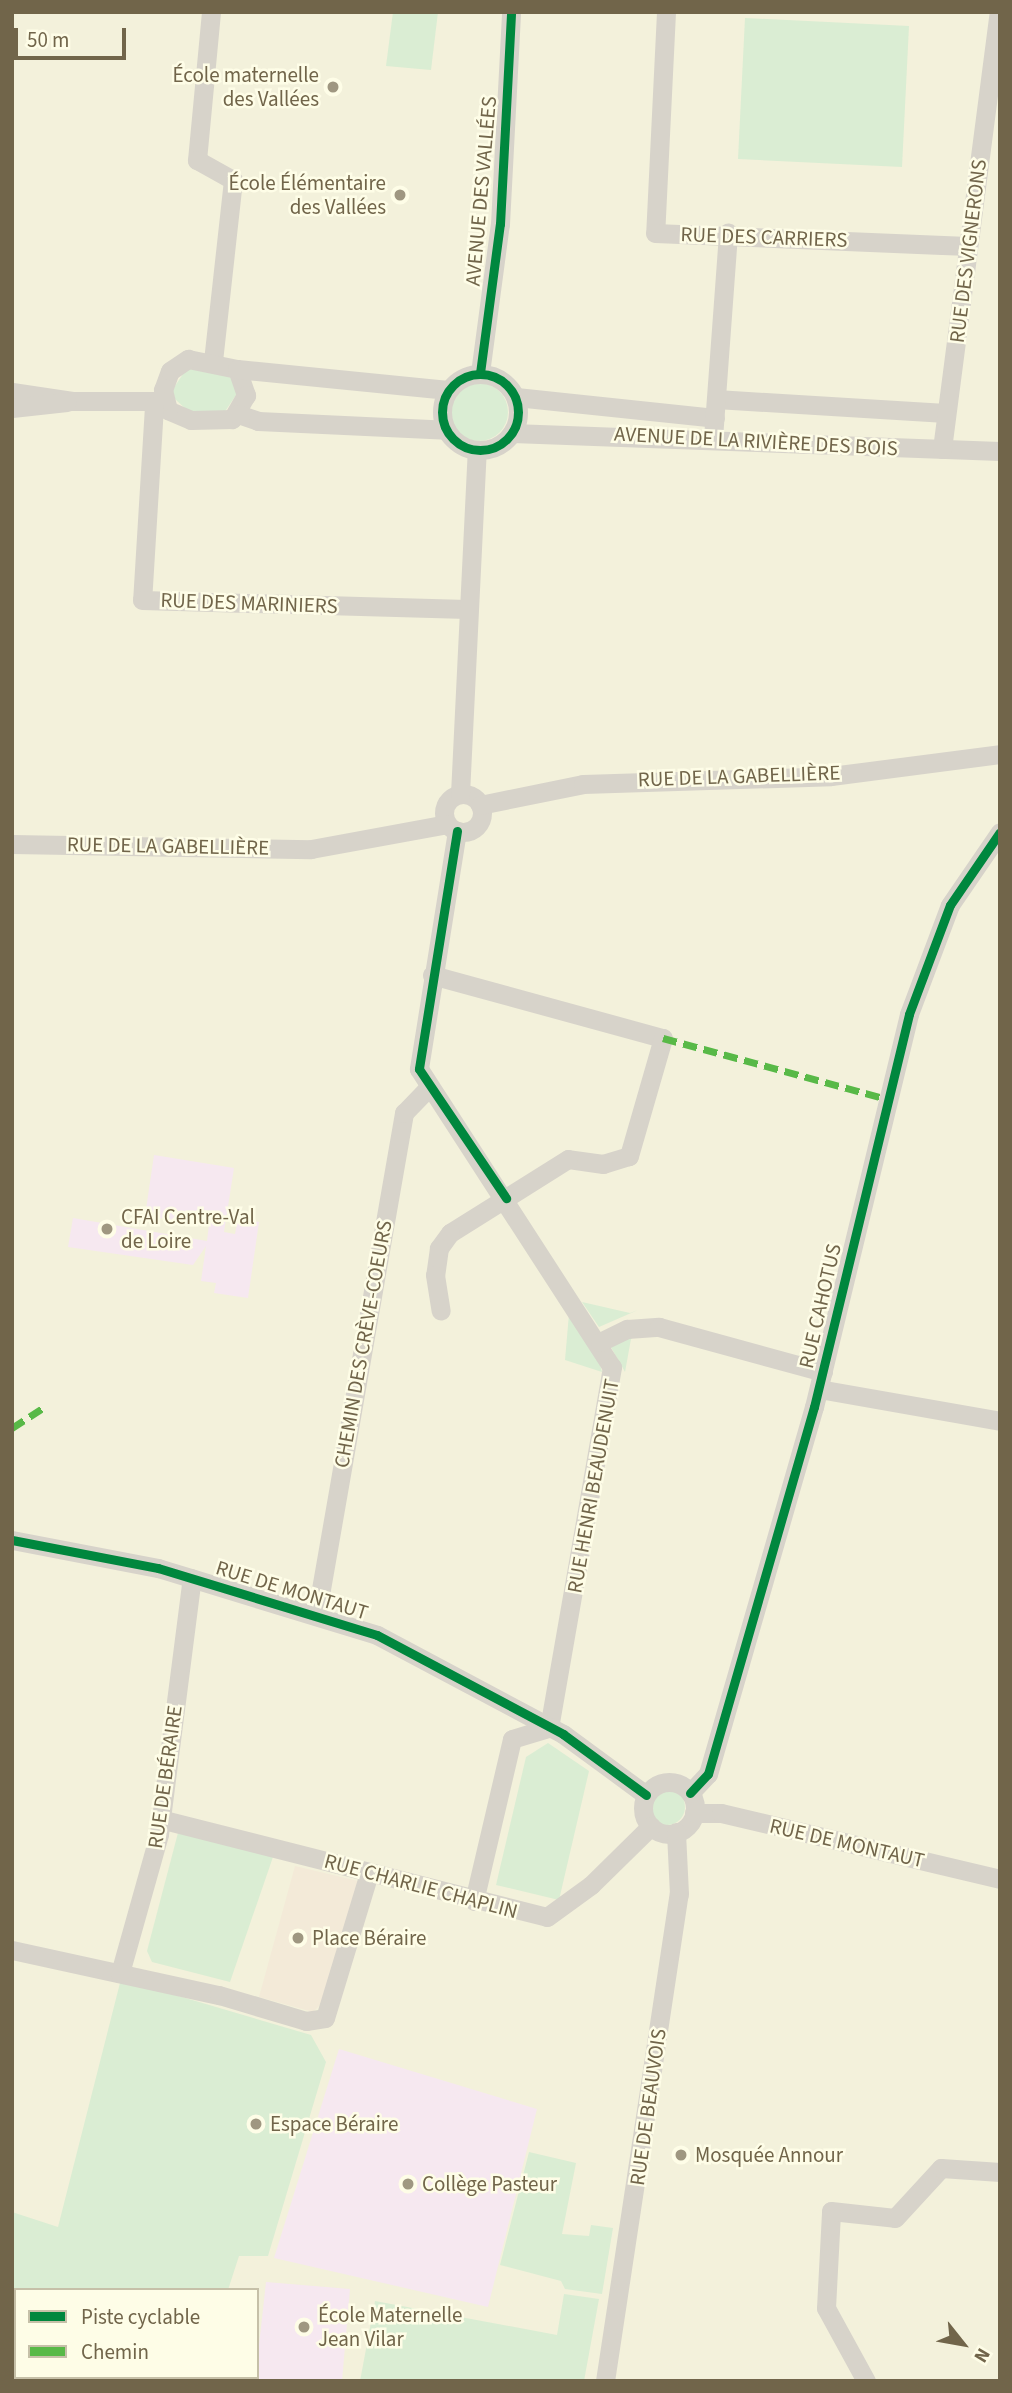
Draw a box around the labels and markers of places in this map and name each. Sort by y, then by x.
place label: École maternelle des Vallées [172,62,319,112]
marker: École maternelle des Vallées [325,79,341,95]
place label: École Élémentaire des Vallées [229,170,386,220]
marker: École Élémentaire des Vallées [392,187,408,203]
place label: CFAI Centre-Val de Loire [121,1204,255,1254]
marker: CFAI Centre-Val de Loire [99,1221,115,1237]
place label: Place Béraire [312,1925,426,1951]
marker: Place Béraire [290,1930,306,1946]
place label: Espace Béraire [270,2111,398,2137]
marker: Espace Béraire [248,2116,264,2132]
place label: Mosquée Annour [695,2142,843,2168]
marker: Mosquée Annour [673,2147,689,2163]
place label: Collège Pasteur [422,2171,557,2197]
marker: Collège Pasteur [400,2176,416,2192]
place label: École Maternelle Jean Vilar [318,2302,462,2352]
marker: École Maternelle Jean Vilar [296,2319,312,2335]

